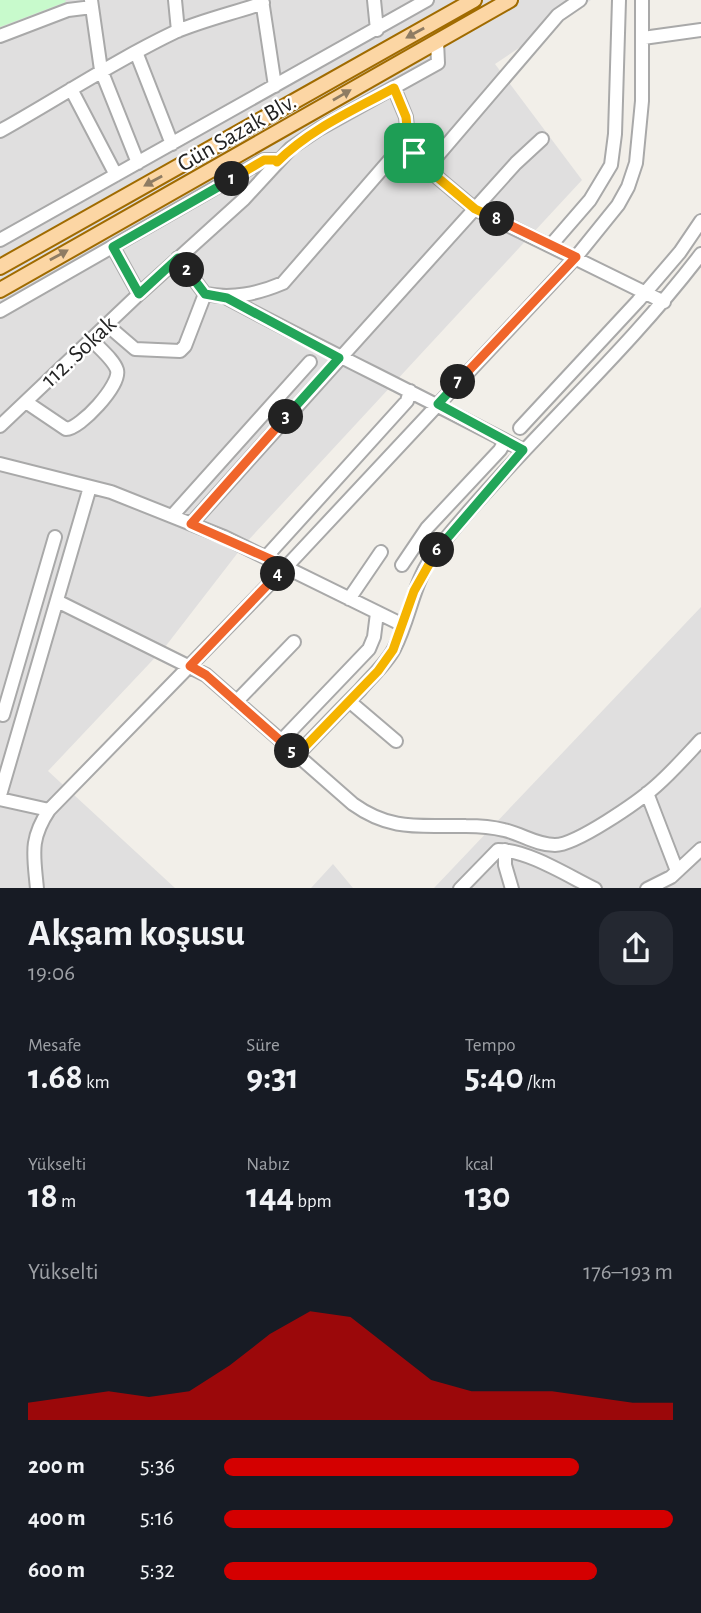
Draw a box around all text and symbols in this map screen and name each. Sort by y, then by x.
one-way arrow [405,27,424,39]
street label: Gün Sazak Blv. [173,89,301,177]
one-way arrow [332,89,352,101]
pin [384,123,444,183]
icon: arrive [395,134,433,172]
pin: 1 [215,162,250,196]
text: 1 [228,169,235,188]
one-way arrow [143,175,163,187]
pin: 8 [480,202,514,236]
text: 8 [492,209,501,228]
one-way arrow [49,250,69,261]
pin: 2 [170,252,204,288]
text: 2 [182,260,191,279]
street label: 112. Sokak [37,312,121,392]
pin: 7 [440,364,476,400]
text: 7 [453,372,462,391]
pin: 3 [268,400,304,434]
text: 3 [281,407,290,426]
pin: 6 [420,532,454,568]
text: 6 [432,540,441,559]
pin: 4 [260,556,296,592]
text: 4 [273,564,282,583]
pin: 5 [274,734,310,768]
text: 5 [287,741,296,760]
button: share [599,911,673,985]
text: Akşam koşusu [28,915,245,953]
text: 19:06 [28,962,75,985]
text: Mesafe [28,1036,81,1055]
text: Süre [246,1036,280,1055]
text: Tempo [465,1036,516,1055]
text: 1.68 [28,1060,83,1095]
text: 9:31 [246,1060,299,1095]
text: 5:40 [465,1060,524,1095]
text: km [83,1073,110,1092]
text: /km [524,1073,556,1092]
text: Yükselti [28,1155,86,1174]
text: Nabız [246,1155,290,1174]
text: kcal [465,1155,494,1174]
text: 18 [28,1179,58,1214]
text: 144 [246,1179,294,1214]
text: 130 [465,1179,511,1214]
text: m [58,1192,76,1211]
text: bpm [294,1192,332,1211]
text: Yükselti [28,1261,99,1284]
text: 176–193 m [583,1261,673,1284]
text: 200 m [28,1455,85,1478]
text: 5:36 [140,1455,175,1478]
text: 400 m [28,1507,86,1530]
text: 5:16 [140,1507,174,1530]
text: 600 m [28,1559,85,1582]
text: 5:32 [140,1559,175,1582]

